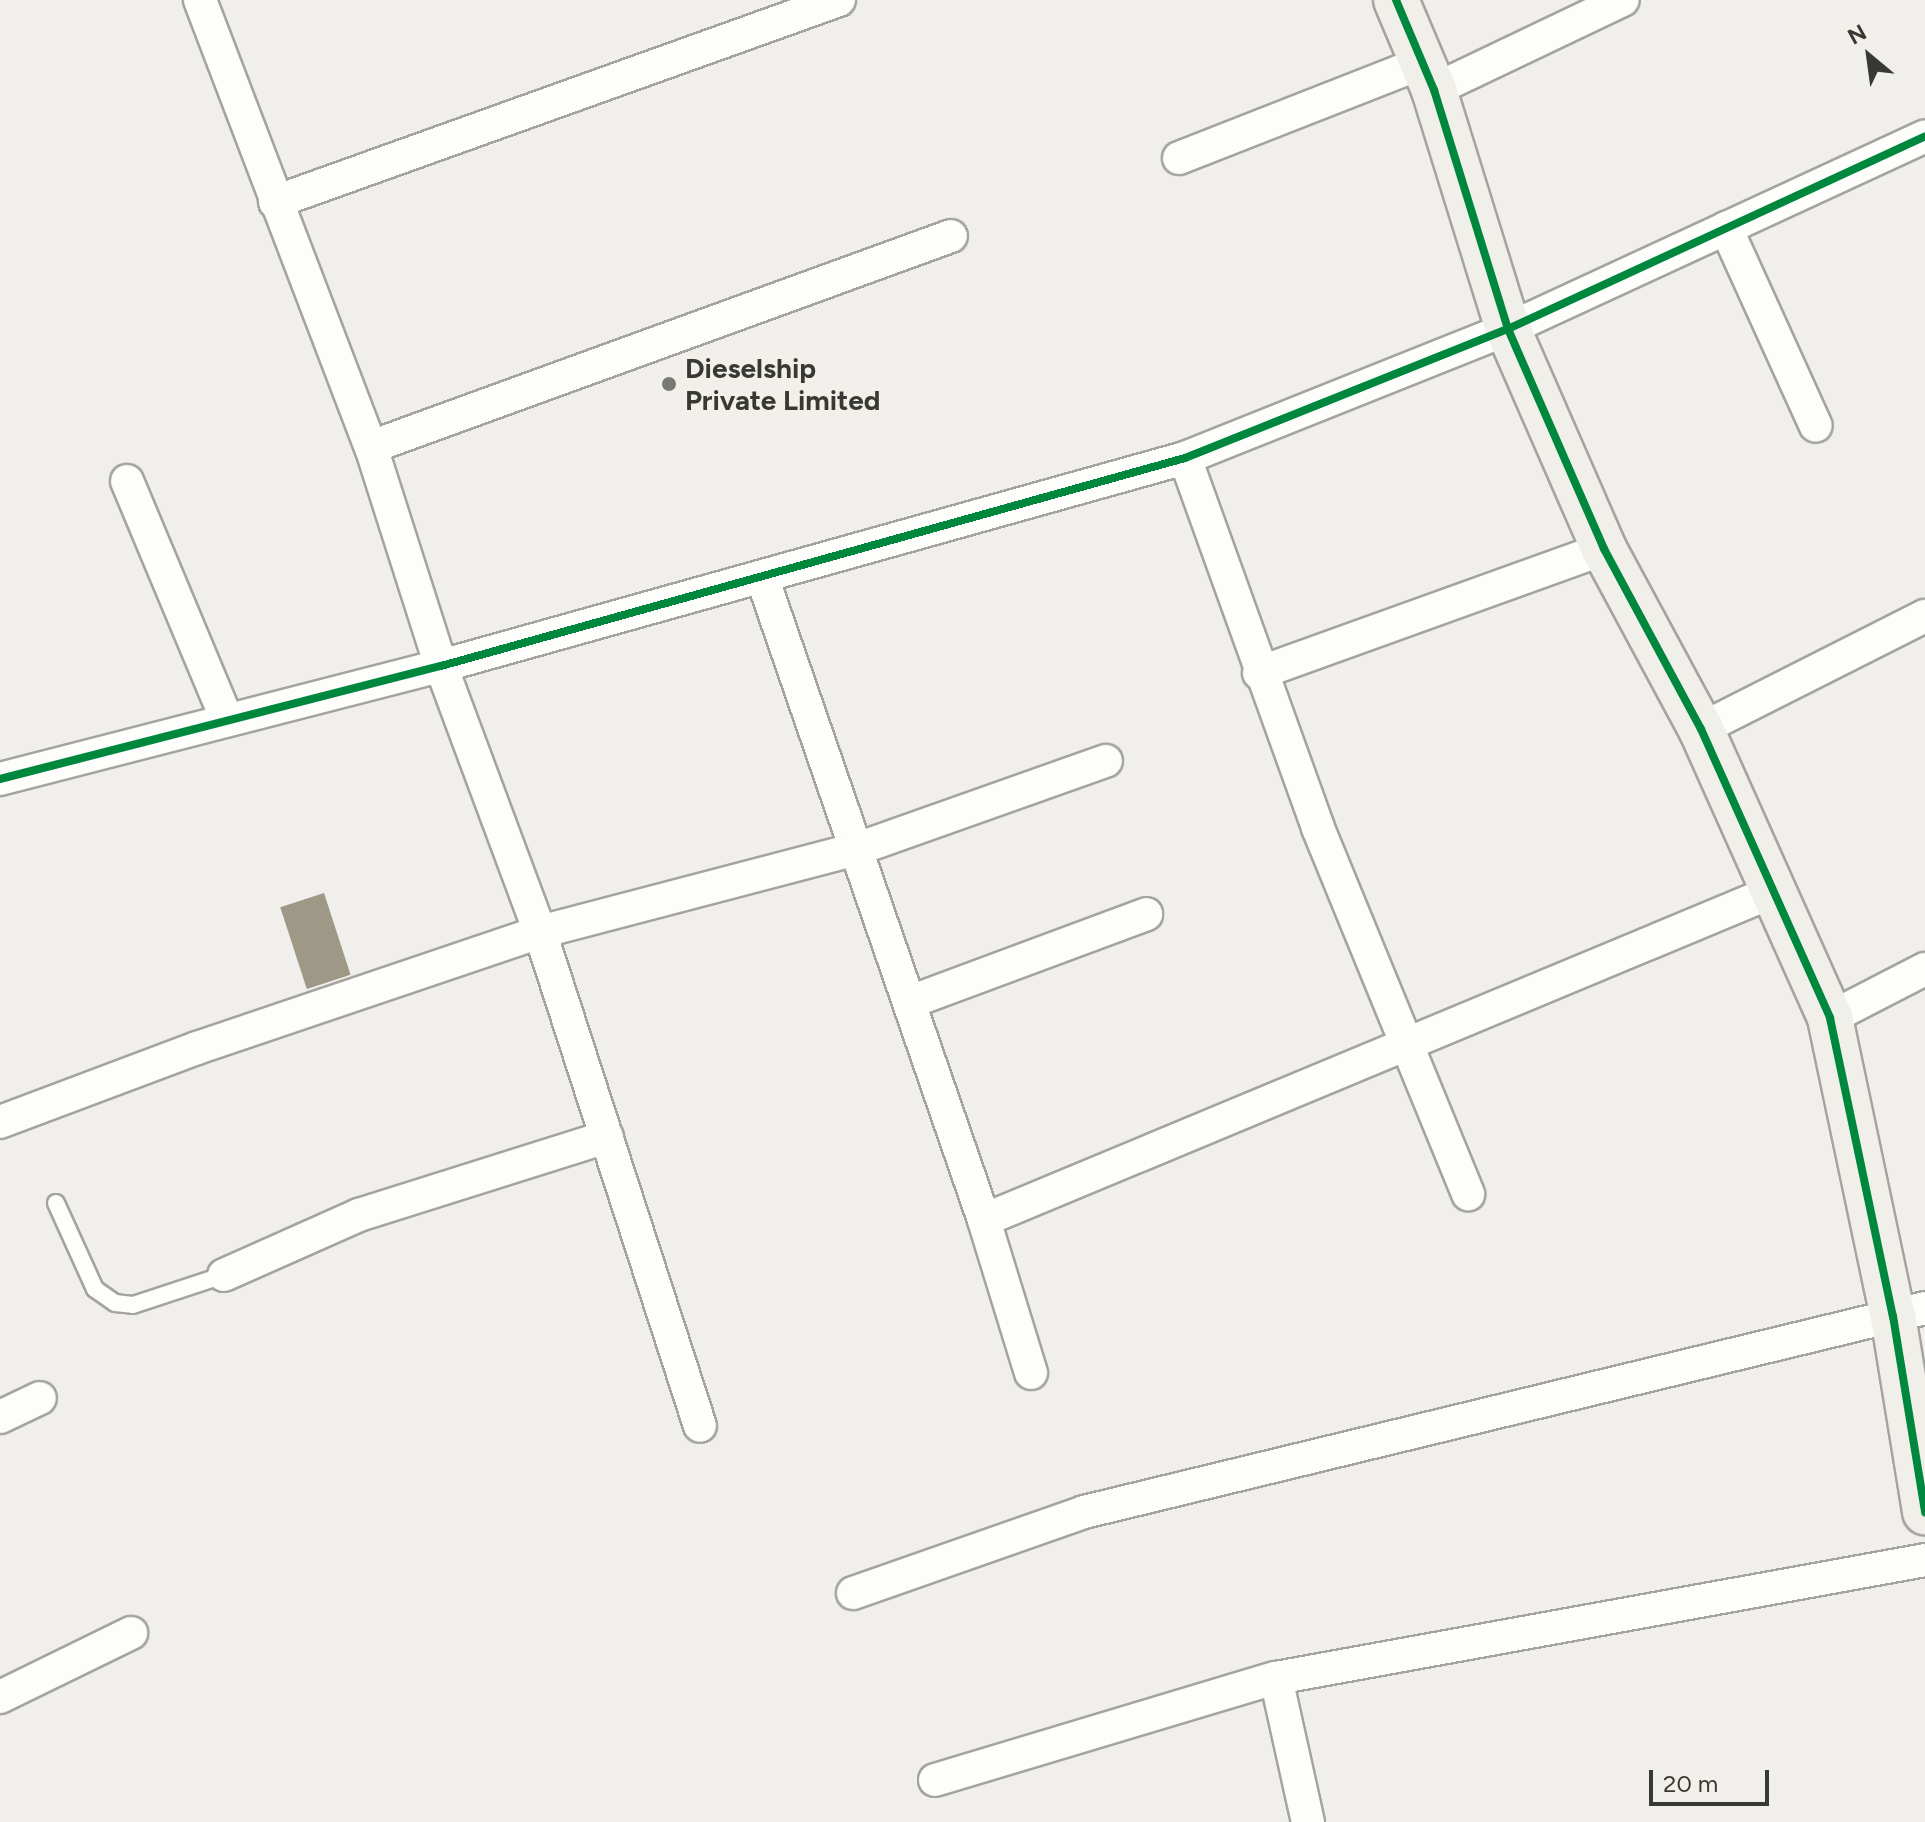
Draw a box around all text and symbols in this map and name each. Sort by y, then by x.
north arrow [1829,16,1909,96]
text: N [1843,19,1871,51]
place label: Dieselship Private Limited [685,351,880,417]
marker: Dieselship Private Limited [660,375,678,393]
scale bar [1653,1754,1773,1804]
text: 20 m [1663,1769,1718,1798]

